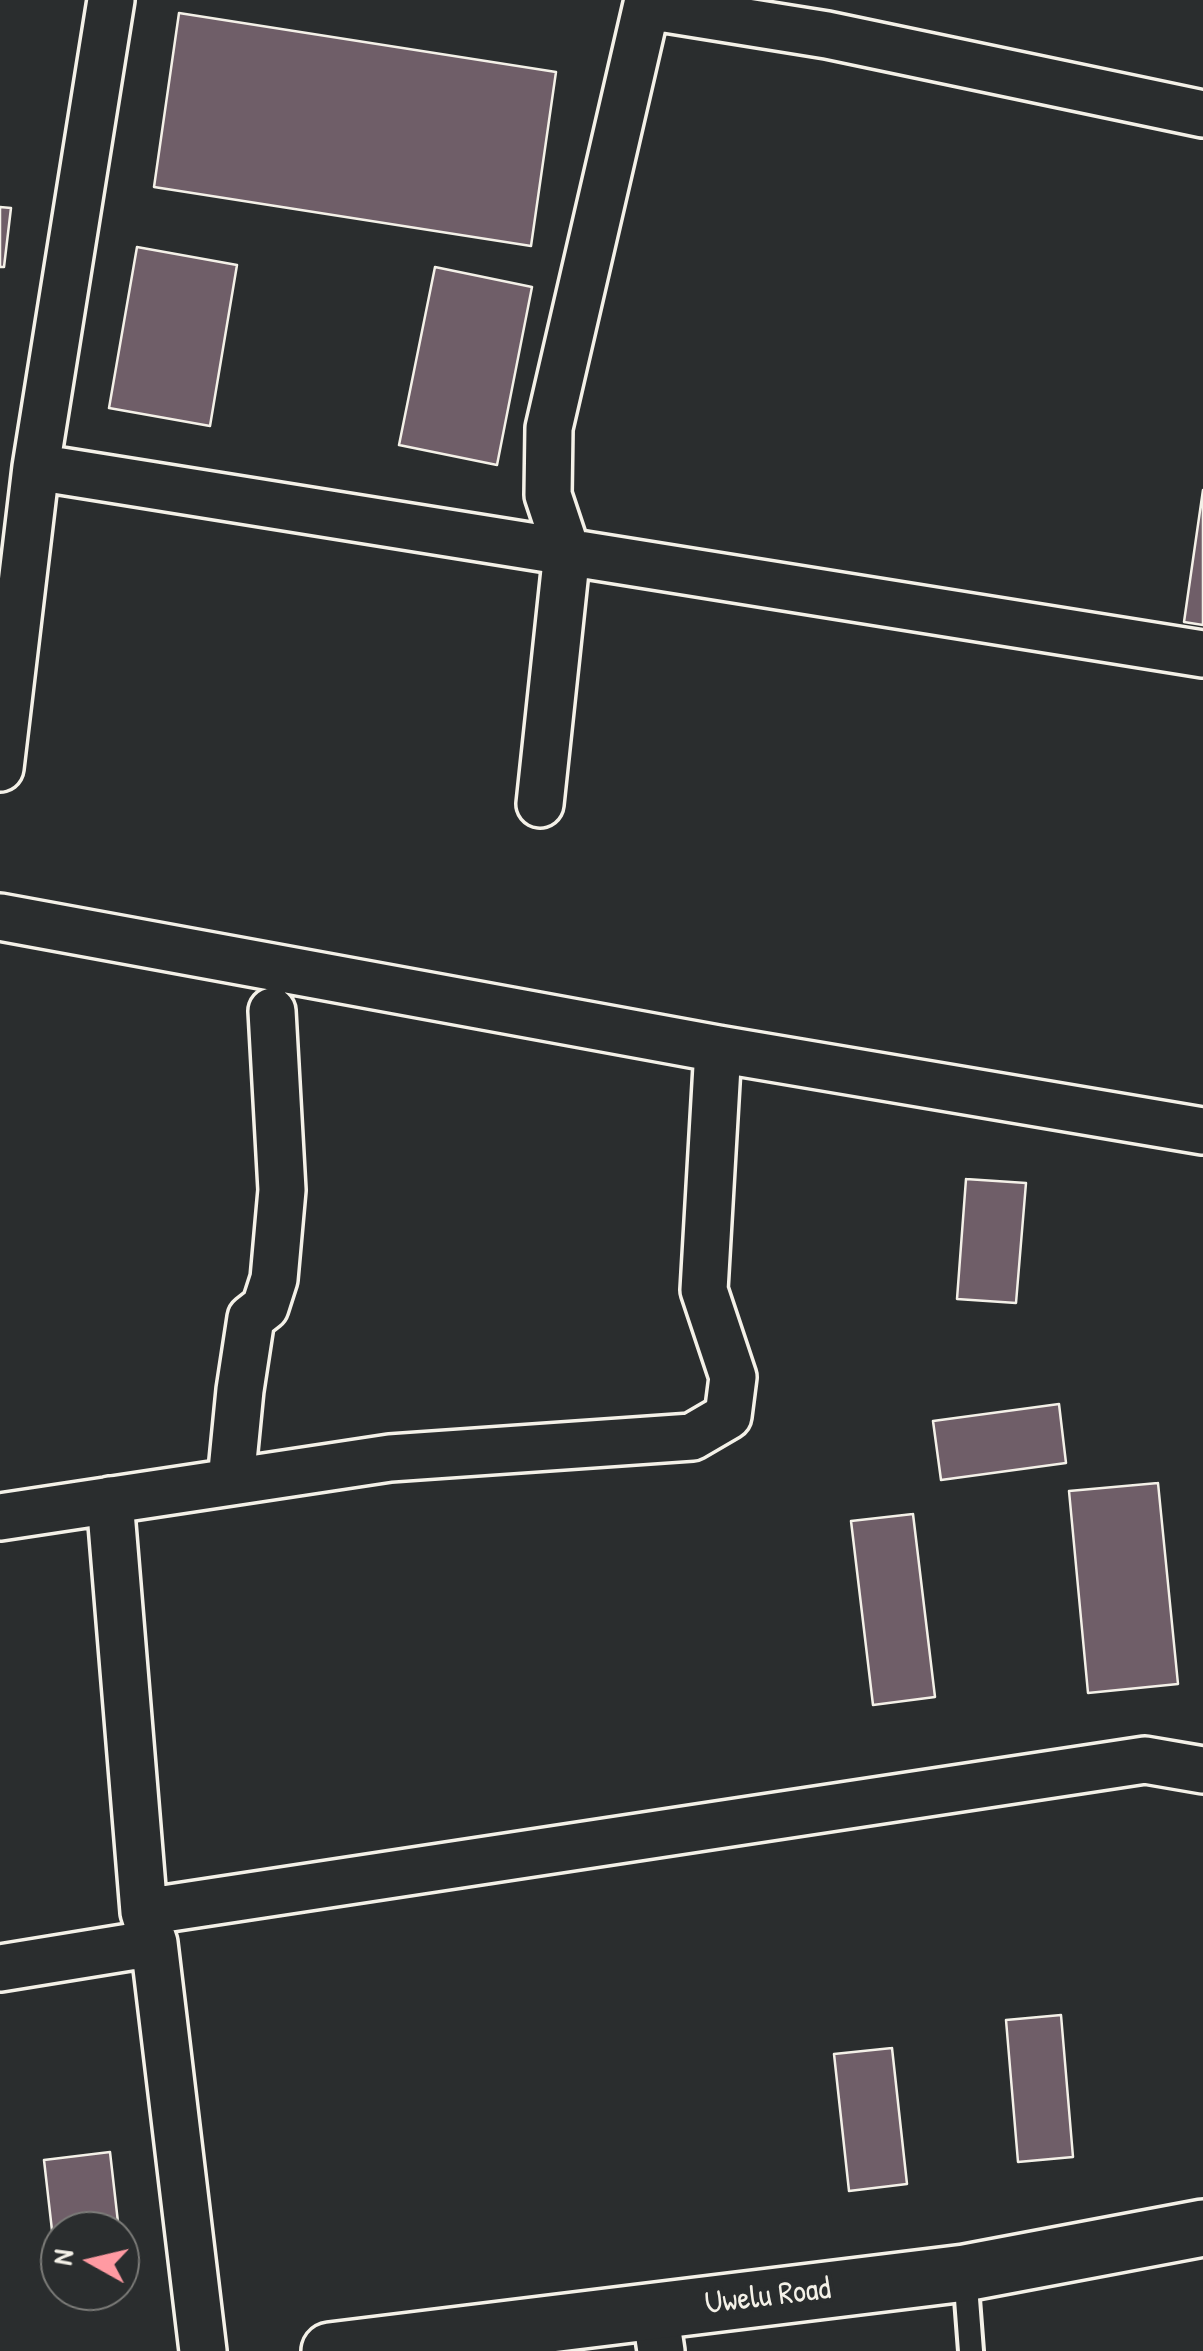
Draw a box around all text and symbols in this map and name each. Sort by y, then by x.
north arrow [40,2211,140,2311]
text: N [42,2247,82,2267]
street label: Uwelu Road [703,2270,833,2324]

